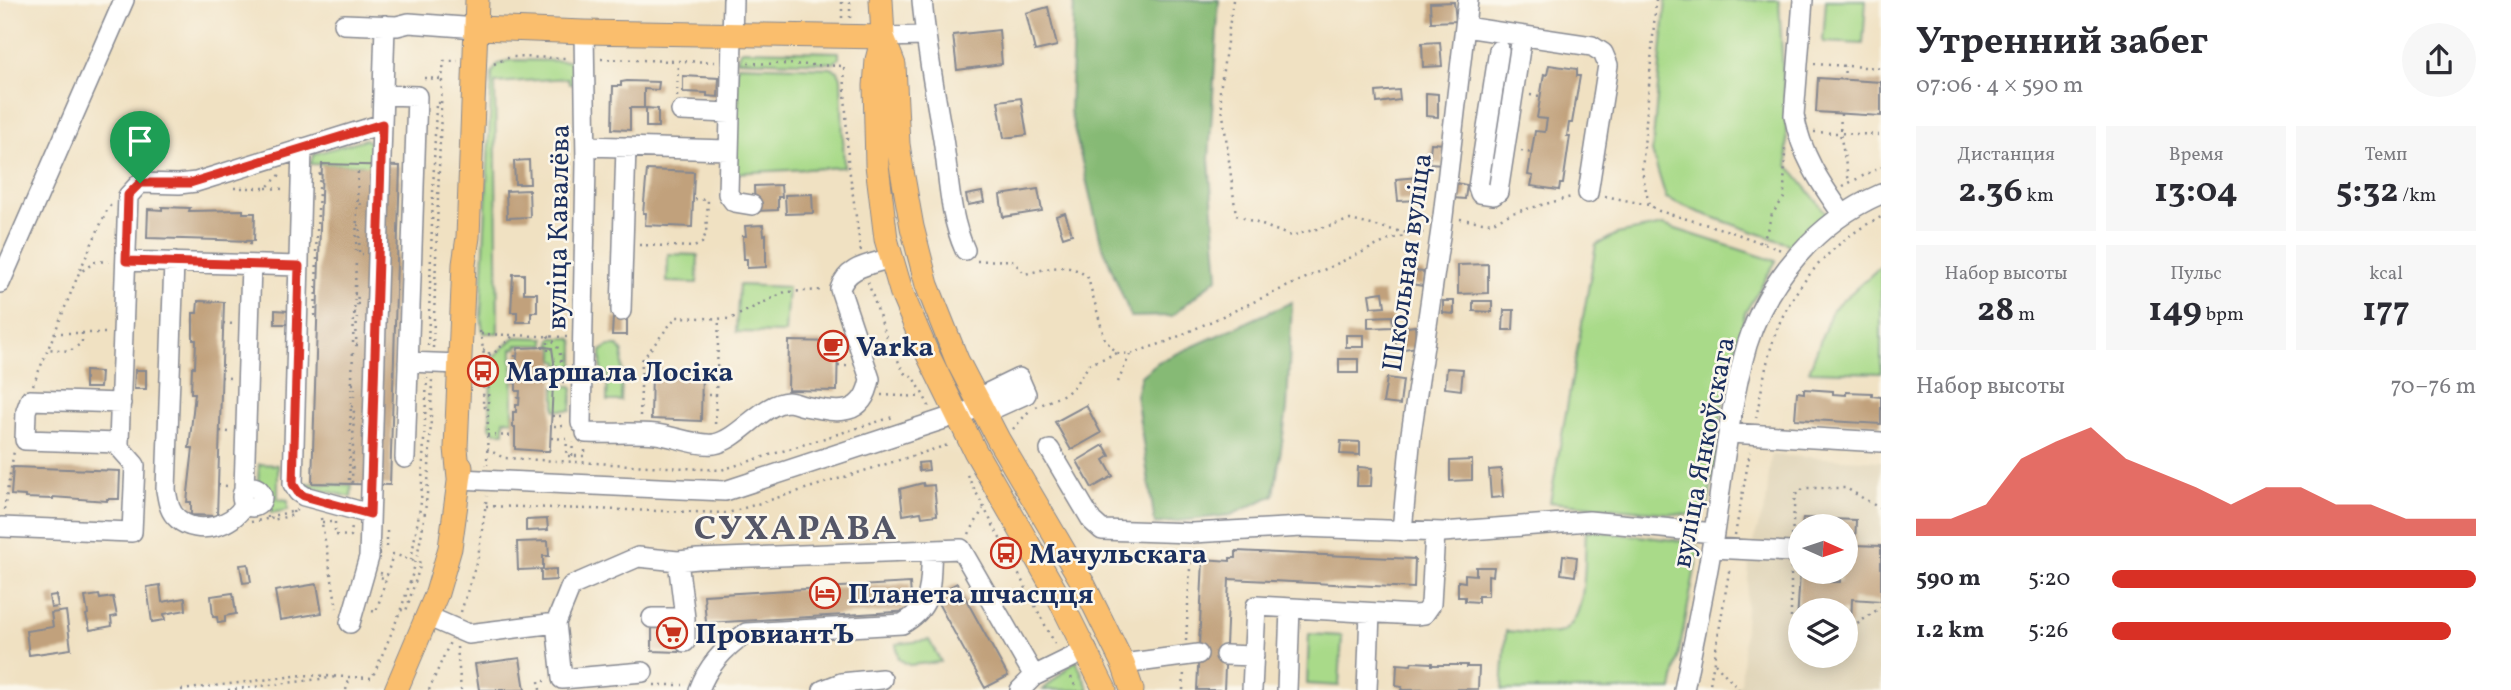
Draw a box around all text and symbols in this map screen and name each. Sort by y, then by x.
text: Утренний забег [1916,17,2208,70]
button: share [2402,23,2476,97]
text: 07:06 · 4 × 590 m [1916,70,2083,102]
pin [110,111,170,183]
icon: arrive [121,122,159,160]
street label: вуліца Кавалёва [538,124,581,330]
text: Дистанция [1957,142,2055,168]
text: Время [2169,142,2223,168]
text: Темп [2365,142,2407,168]
street label: Школьная вуліца [1374,151,1443,374]
text: 2.36 [1958,168,2023,216]
text: 13:04 [2154,168,2238,216]
text: 5:32 [2336,168,2398,216]
text: km [2023,183,2054,209]
text: /km [2398,183,2436,209]
text: Набор высоты [1944,261,2068,287]
text: Пульс [2170,261,2222,287]
text: kcal [2369,261,2403,287]
text: 28 [1977,287,2014,335]
text: 149 [2148,287,2202,335]
text: 177 [2362,287,2410,335]
text: m [2014,302,2035,328]
text: bpm [2202,302,2244,328]
cafe icon: Varka [816,329,850,363]
place label: Varka [856,329,934,368]
street label: вуліца Янкоўскага [1663,334,1746,571]
bus stop icon: Маршала Лосіка [466,354,500,388]
place label: Маршала Лосіка [506,354,734,393]
text: Набор высоты [1916,371,2065,403]
text: 70–76 m [2390,371,2476,403]
district label: СУХАРАВА [694,506,898,554]
north arrow [1788,514,1858,584]
map controls [1788,514,1858,668]
bus stop icon: Мачульскага [989,536,1023,570]
place label: Мачульскага [1029,536,1207,575]
text: 590 m [1916,563,1981,595]
text: 5:20 [2028,563,2070,595]
hotel icon: Планета шчасцця [808,576,842,610]
place label: Планета шчасцця [848,576,1094,615]
button: layers [1788,598,1858,668]
text: 1.2 km [1916,615,1985,647]
text: 5:26 [2028,615,2068,647]
supermarket icon: ПровиантЪ [655,616,689,650]
place label: ПровиантЪ [695,616,855,655]

